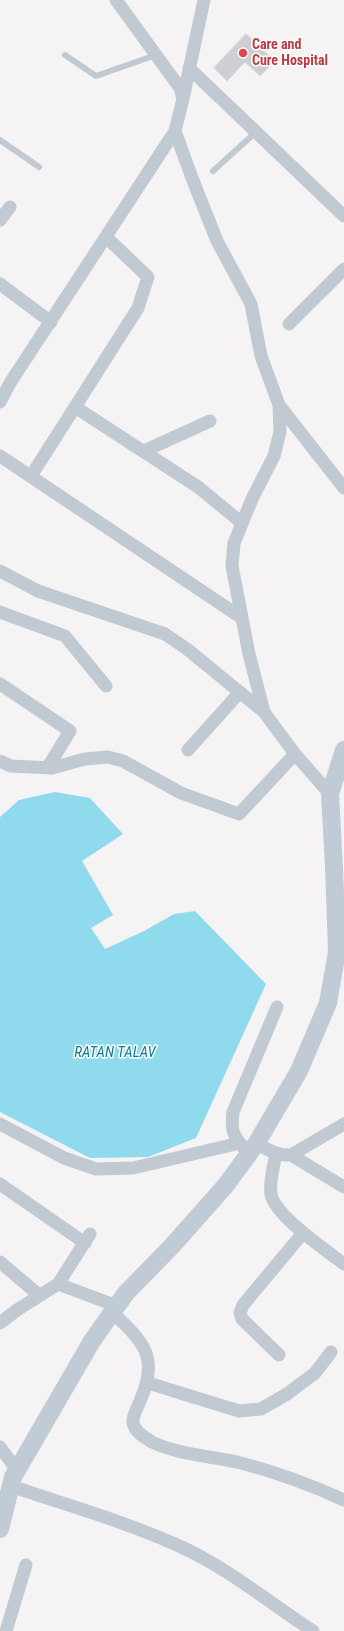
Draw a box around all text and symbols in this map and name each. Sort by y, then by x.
place label: Care and Cure Hospital [252,37,328,70]
marker: Care and Cure Hospital [237,47,249,59]
water label: RATAN TALAV [74,1044,156,1062]

